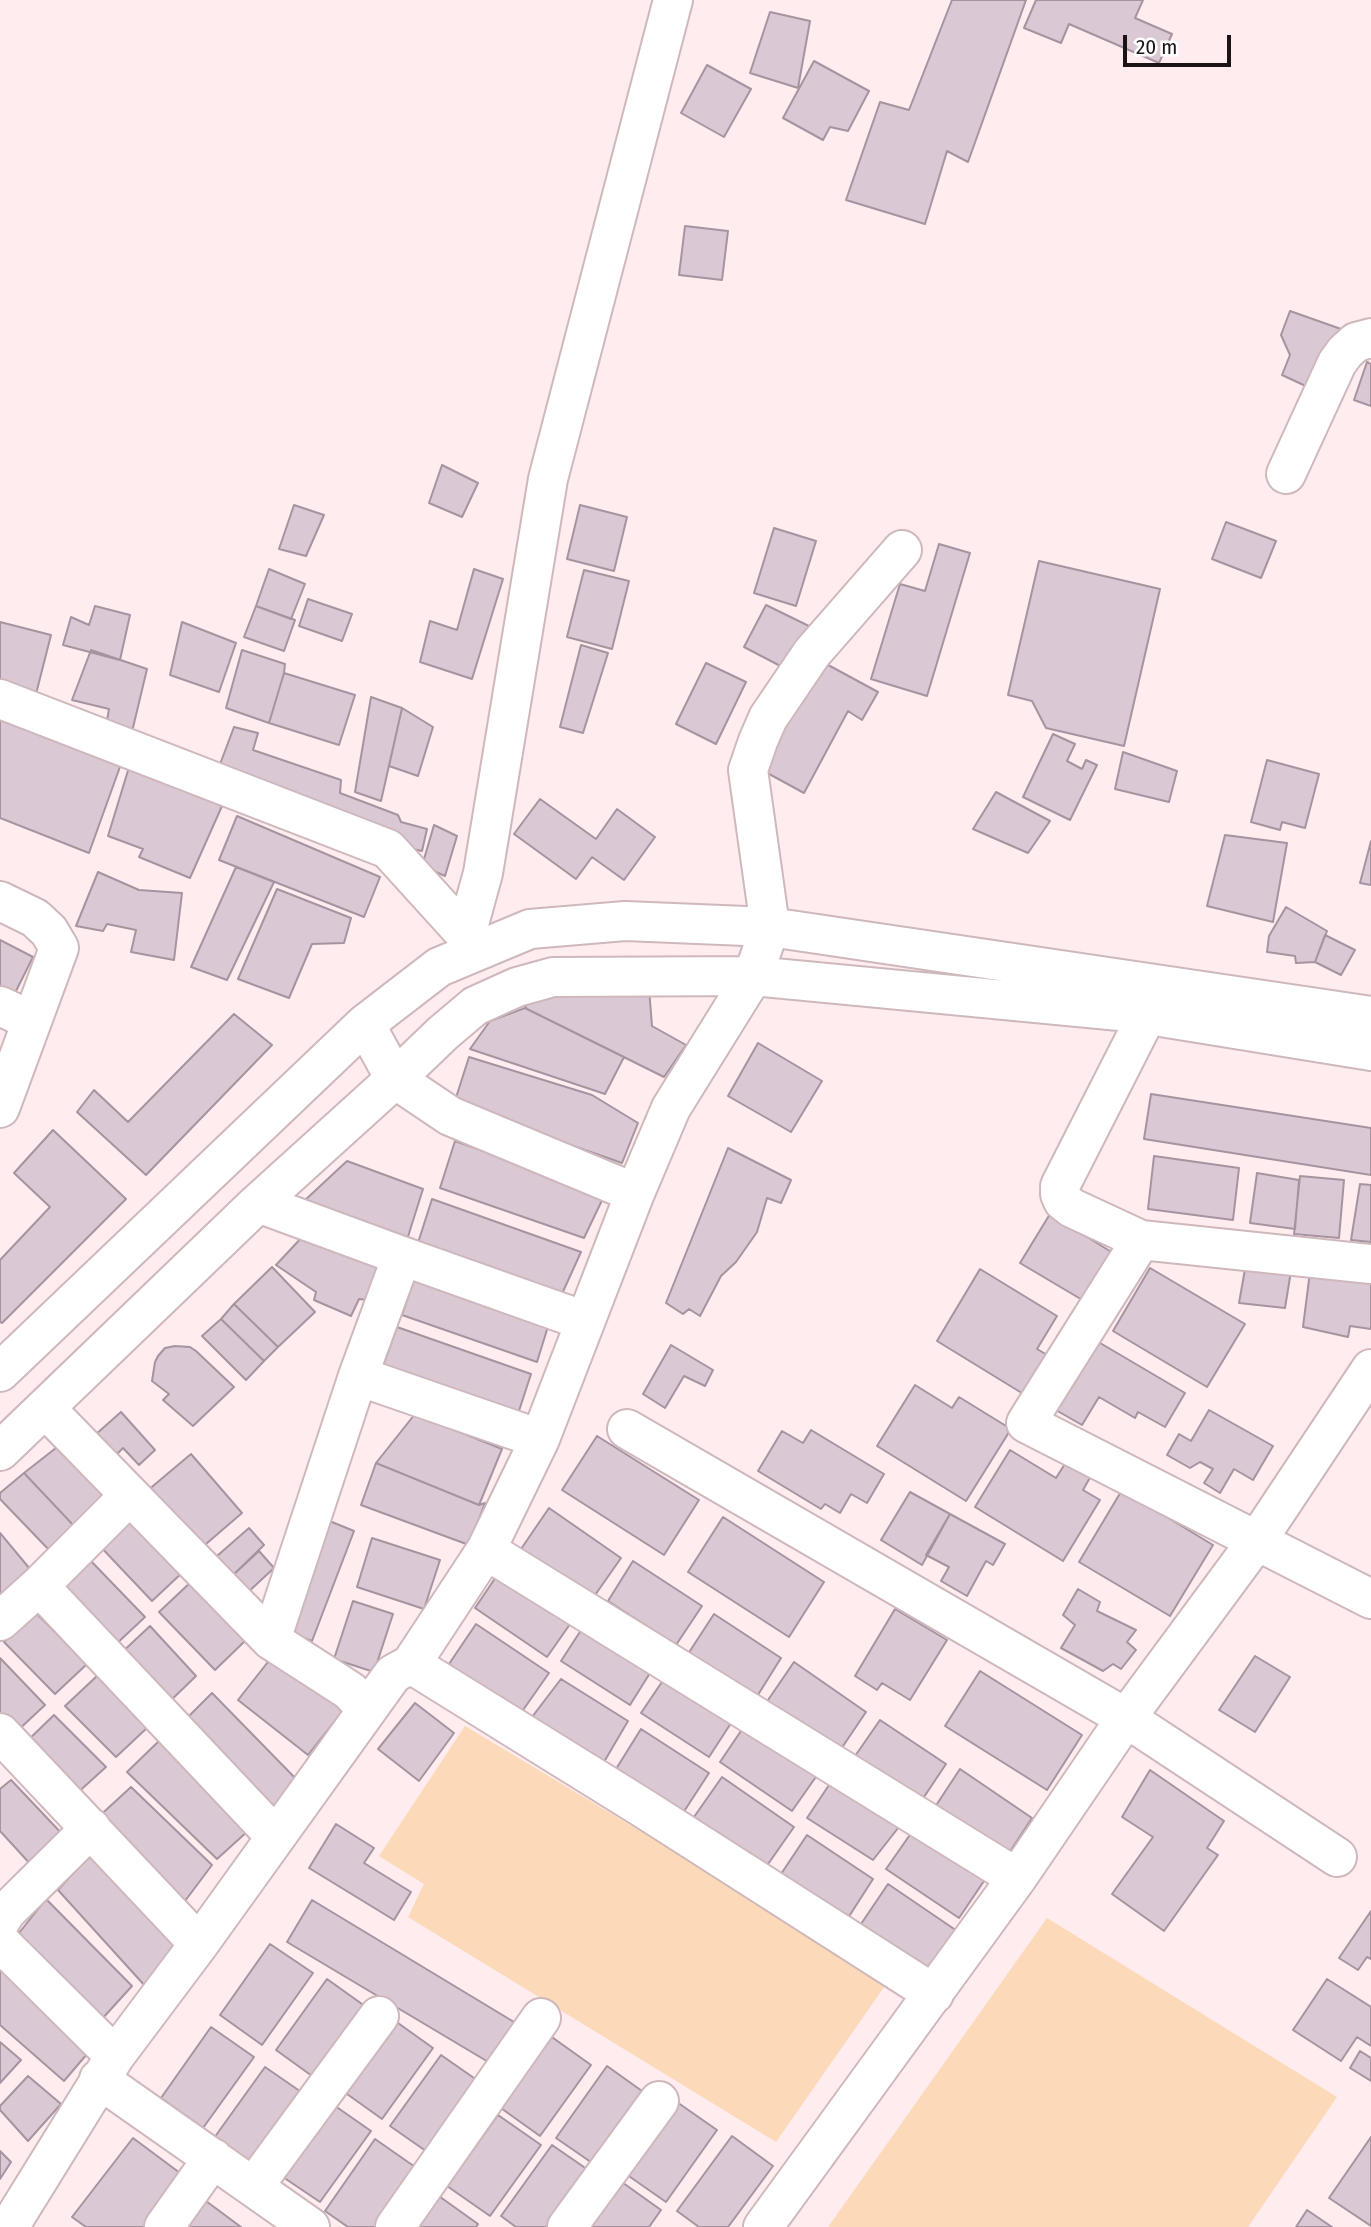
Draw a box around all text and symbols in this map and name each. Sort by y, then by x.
scale bar [1126,21,1234,65]
text: 20 m [1136,34,1177,60]

